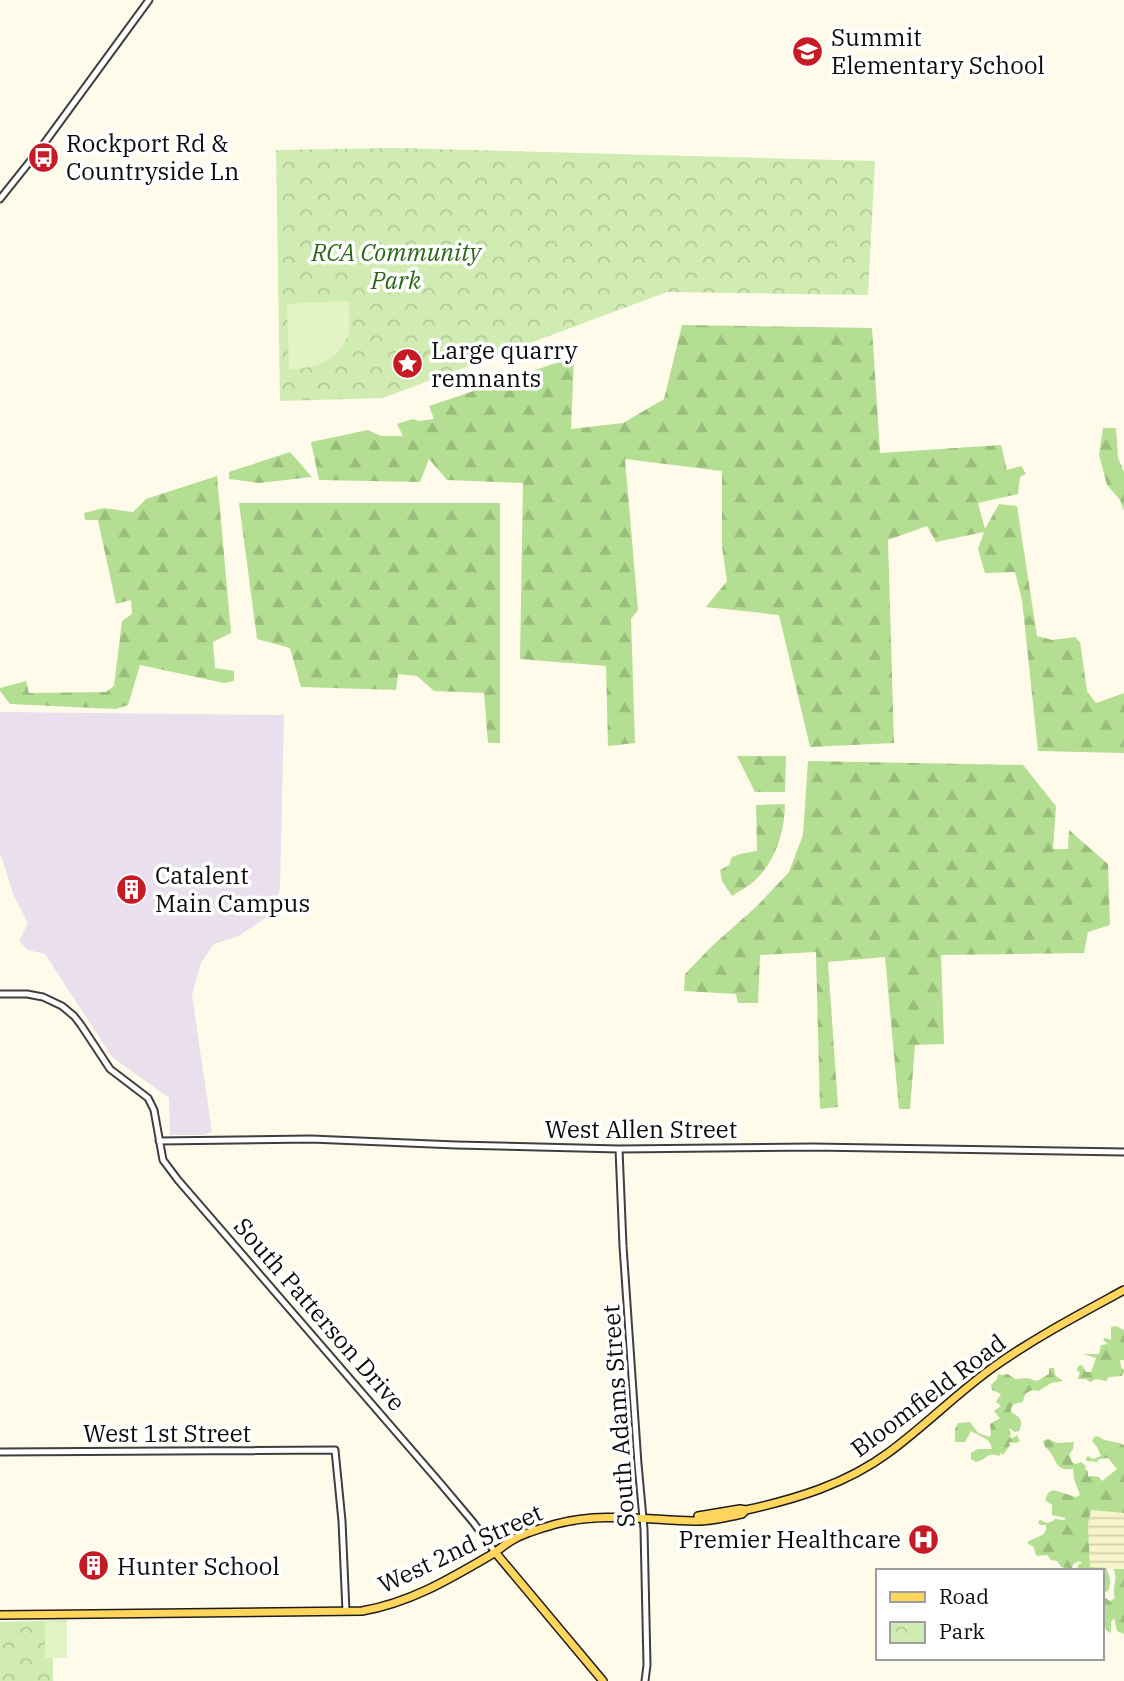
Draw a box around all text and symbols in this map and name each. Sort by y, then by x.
place label: Summit Elementary School [831,21,1045,81]
school or university icon: Summit Elementary School [791,34,825,68]
place label: Rockport Rd & Countryside Ln [66,127,239,187]
bus stop icon: Rockport Rd & Countryside Ln [26,140,60,174]
park label: RCA Community Park [310,236,483,296]
place label: Large quarry remnants [431,334,578,394]
place icon: Large quarry remnants [391,347,425,381]
place label: Catalent Main Campus [155,859,310,919]
building icon: Catalent Main Campus [115,872,149,906]
street label: West Allen Street [545,1113,737,1145]
street label: South Patterson Drive [227,1211,413,1417]
street label: South Adams Street [594,1304,642,1528]
street label: Bloomfield Road [844,1326,1012,1464]
street label: West 1st Street [83,1417,251,1449]
street label: West 2nd Street [373,1496,547,1600]
hospital icon: Premier Healthcare [907,1522,941,1556]
place label: Premier Healthcare [679,1523,901,1555]
building icon: Hunter School [77,1549,111,1583]
place label: Hunter School [117,1550,280,1582]
legend [876,1569,1103,1660]
text: Road [939,1582,989,1610]
text: Park [939,1617,986,1645]

